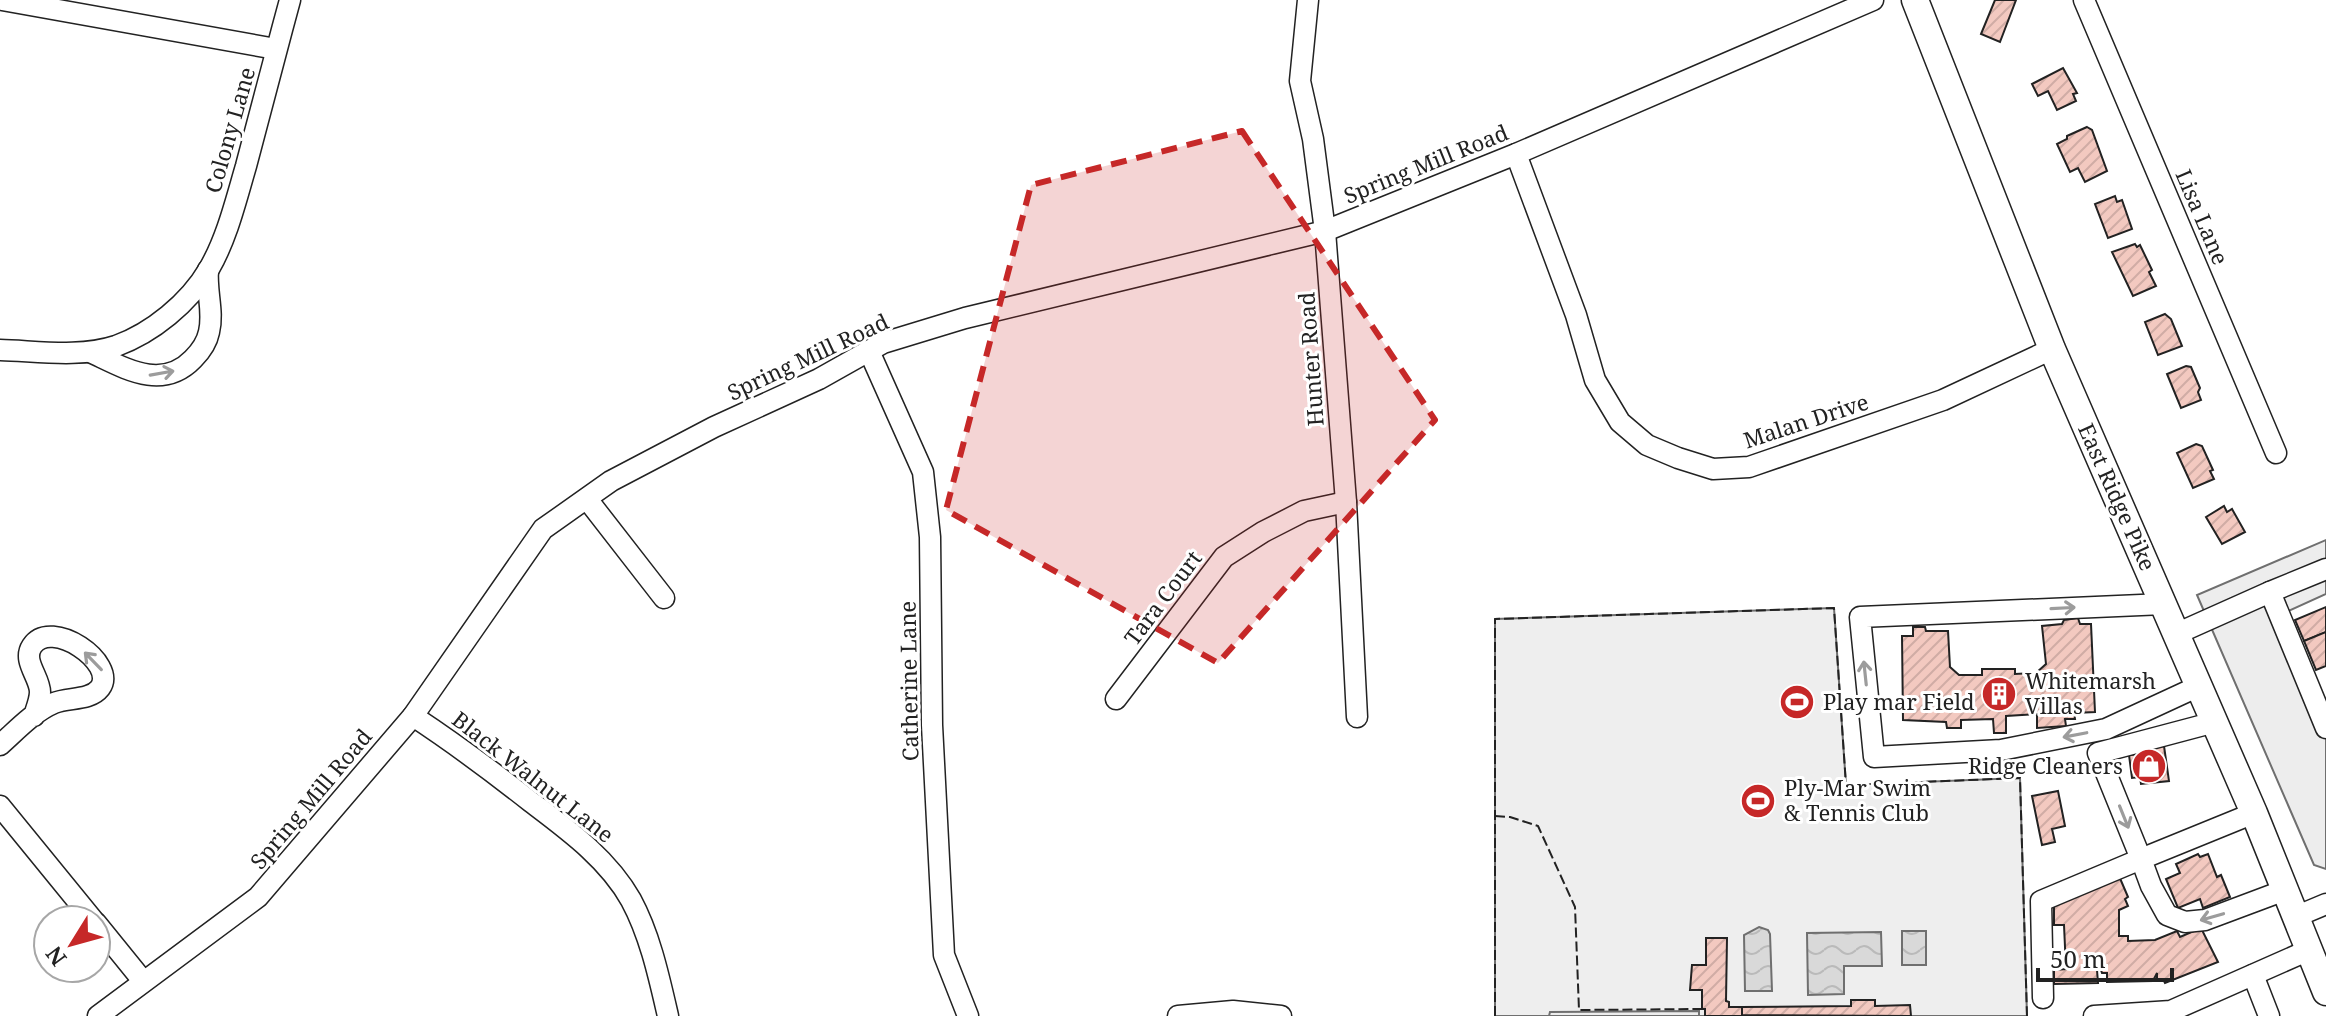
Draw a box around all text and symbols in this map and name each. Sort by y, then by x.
street label: Colony Lane [197,63,261,196]
street label: Spring Mill Road [1339,116,1513,210]
street label: Lisa Lane [2169,164,2236,269]
street label: Hunter Road [1290,291,1330,427]
street label: Spring Mill Road [722,305,894,407]
one-way arrow [149,365,174,380]
street label: Malan Drive [1739,386,1872,454]
street label: East Ridge Pike [2072,418,2164,575]
street label: Tara Court [1117,544,1208,651]
one-way arrow [2049,600,2076,615]
street label: Catherine Lane [892,601,924,762]
one-way arrow [84,651,103,671]
one-way arrow [1858,660,1873,687]
place label: Whitemarsh Villas [2025,665,2156,720]
building icon: Whitemarsh Villas [1980,675,2018,713]
sports icon: Play mar Field [1778,683,1816,721]
place label: Play mar Field [1823,686,1975,716]
street label: Black Walnut Lane [447,704,621,849]
street label: Spring Mill Road [243,721,378,875]
one-way arrow [2063,728,2089,743]
shop icon: Ridge Cleaners [2130,747,2168,785]
place label: Ridge Cleaners [1968,750,2123,780]
place label: Ply-Mar Swim & Tennis Club [1784,772,1931,827]
sports icon: Ply-Mar Swim & Tennis Club [1739,782,1777,820]
one-way arrow [2117,804,2132,829]
north arrow [32,904,112,984]
one-way arrow [2199,910,2225,925]
scale bar [2038,932,2172,982]
text: N [38,941,72,973]
text: 50 m [2050,942,2106,975]

